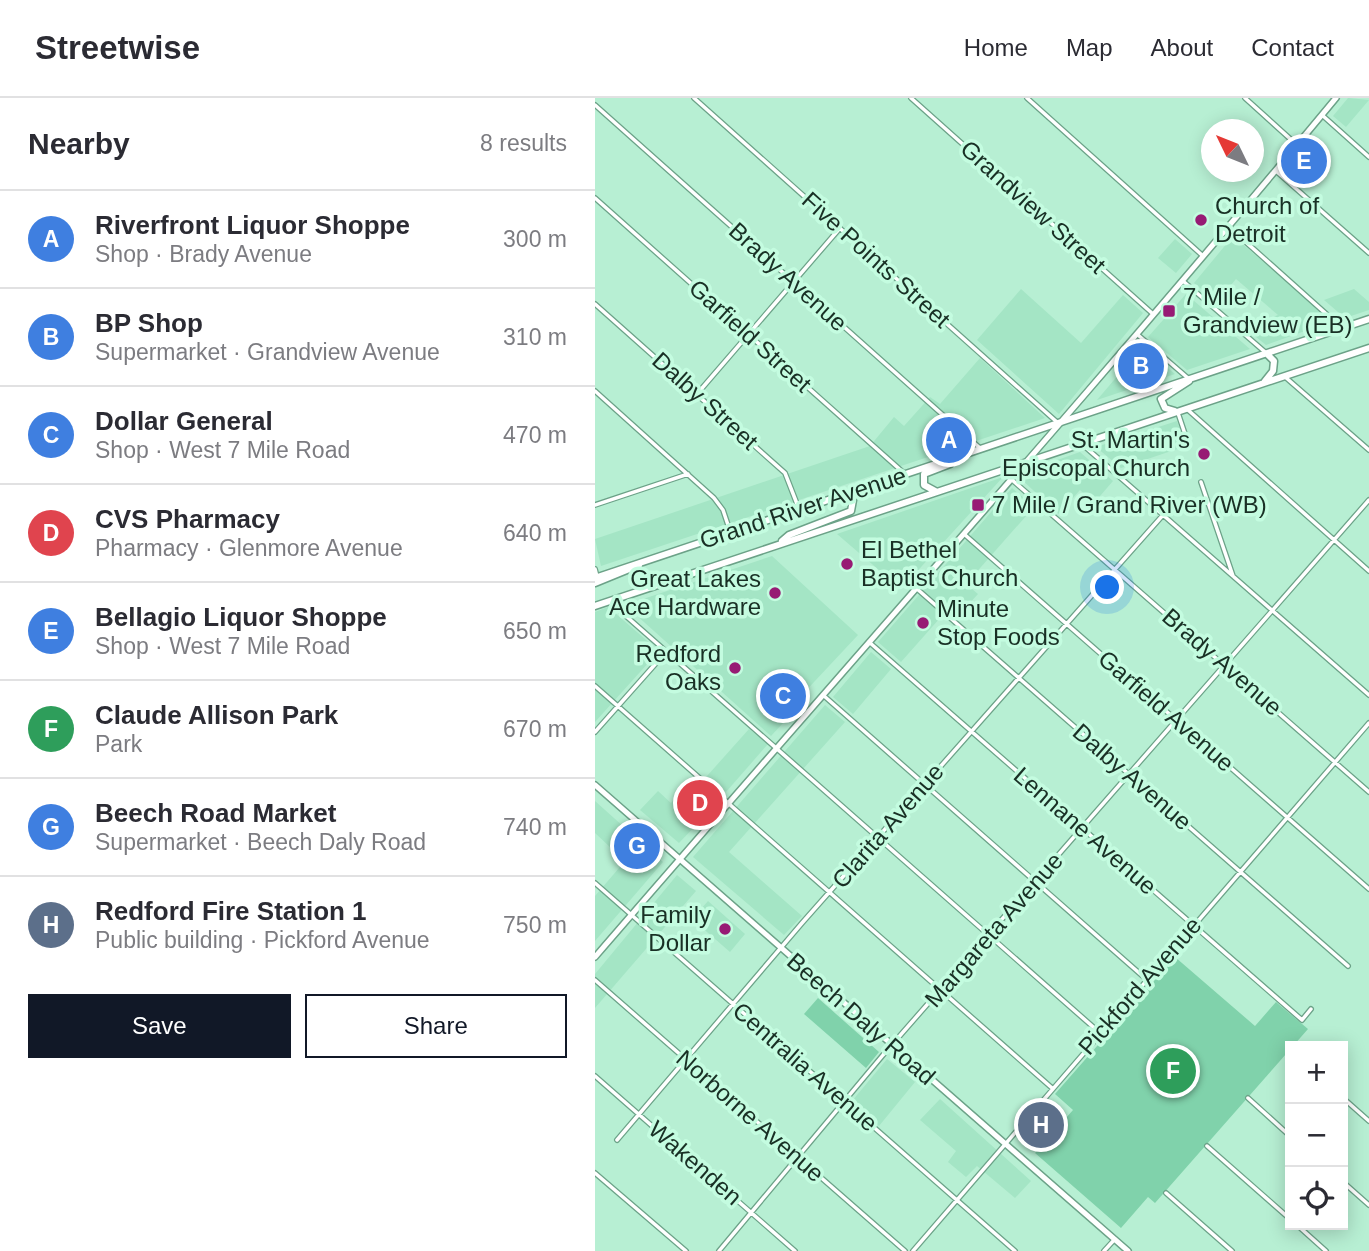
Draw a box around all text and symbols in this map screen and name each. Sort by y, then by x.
text: Streetwise [35,29,200,66]
text: Home [964,34,1028,61]
text: Map [1066,34,1113,61]
text: About [1151,34,1213,61]
text: Contact [1251,34,1334,61]
north arrow [1201,119,1264,182]
text: Nearby [28,127,130,160]
text: 8 results [480,130,567,156]
street label: Grandview Street [955,135,1112,279]
pin: E [1281,135,1327,187]
street label: Five Points Street [797,186,956,333]
place label: Church of Detroit [1215,192,1319,247]
text: Riverfront Liquor Shoppe [95,210,410,240]
marker: Church of Detroit [1193,212,1209,228]
street label: Brady Avenue [724,217,853,337]
text: A [43,226,59,252]
text: 300 m [503,226,567,252]
text: Shop · Brady Avenue [95,241,312,267]
street label: Garfield Street [684,274,817,398]
place label: 7 Mile / Grandview (EB) [1183,283,1352,338]
marker: 7 Mile / Grandview (EB) [1161,303,1177,319]
text: BP Shop [95,308,203,338]
text: B [43,324,59,350]
text: 310 m [503,324,567,350]
text: Supermarket · Grandview Avenue [95,339,440,365]
pin: B [1118,340,1164,392]
street label: Dalby Street [647,346,764,455]
text: Dollar General [95,406,273,436]
pin: A [926,414,972,466]
text: C [43,422,59,448]
text: 470 m [503,422,567,448]
place label: St. Martin's Episcopal Church [1002,426,1190,481]
text: Shop · West 7 Mile Road [95,437,350,463]
marker: St. Martin's Episcopal Church [1196,446,1212,462]
street label: Grand River Avenue [696,461,910,554]
place label: 7 Mile / Grand River (WB) [992,491,1267,518]
marker: 7 Mile / Grand River (WB) [970,497,986,513]
text: CVS Pharmacy [95,504,280,534]
text: D [43,520,59,546]
text: 640 m [503,520,567,546]
text: Pharmacy · Glenmore Avenue [95,535,403,561]
place label: El Bethel Baptist Church [861,536,1018,591]
marker: El Bethel Baptist Church [839,556,855,572]
place label: Great Lakes Ace Hardware [609,565,761,620]
your location [1090,570,1124,604]
marker: Great Lakes Ace Hardware [767,585,783,601]
place label: Minute Stop Foods [937,595,1060,650]
text: Bellagio Liquor Shoppe [95,602,387,632]
street label: Brady Avenue [1157,603,1287,721]
marker: Minute Stop Foods [915,615,931,631]
text: E [43,618,59,644]
text: 650 m [503,618,567,644]
text: Shop · West 7 Mile Road [95,633,350,659]
place label: Redford Oaks [636,640,721,695]
street label: Garfield Avenue [1093,645,1239,777]
marker: Redford Oaks [727,660,743,676]
pin: C [760,670,806,722]
text: Claude Allison Park [95,700,338,730]
text: F [44,716,58,742]
text: 670 m [503,716,567,742]
street label: Dalby Avenue [1068,718,1197,835]
text: Park [95,731,142,757]
street label: Clarita Avenue [826,758,949,893]
street label: Lennane Avenue [1009,761,1162,900]
pin: D [677,777,723,829]
text: Beech Road Market [95,798,336,828]
text: G [42,814,60,840]
text: 740 m [503,814,567,840]
pin: G [614,820,660,872]
text: Supermarket · Beech Daly Road [95,829,426,855]
street label: Margareta Avenue [919,847,1068,1012]
text: Redford Fire Station 1 [95,896,367,926]
place label: Family Dollar [640,901,711,956]
text: H [43,912,59,938]
text: 750 m [503,912,567,938]
street label: Pickford Avenue [1073,912,1207,1060]
marker: Family Dollar [717,921,733,937]
text: Public building · Pickford Avenue [95,927,430,953]
street label: Beech Daly Road [782,947,941,1090]
button: Save [28,994,291,1058]
button: Share [305,994,567,1058]
street label: Centralia Avenue [728,997,883,1137]
map controls [1285,1041,1348,1230]
button: + [1285,1041,1348,1104]
street label: Norborne Avenue [671,1044,830,1187]
pin: F [1150,1045,1196,1097]
pin: H [1018,1099,1064,1151]
button: − [1285,1104,1348,1167]
street label: Wakenden [644,1115,747,1210]
button: locate [1285,1167,1348,1230]

